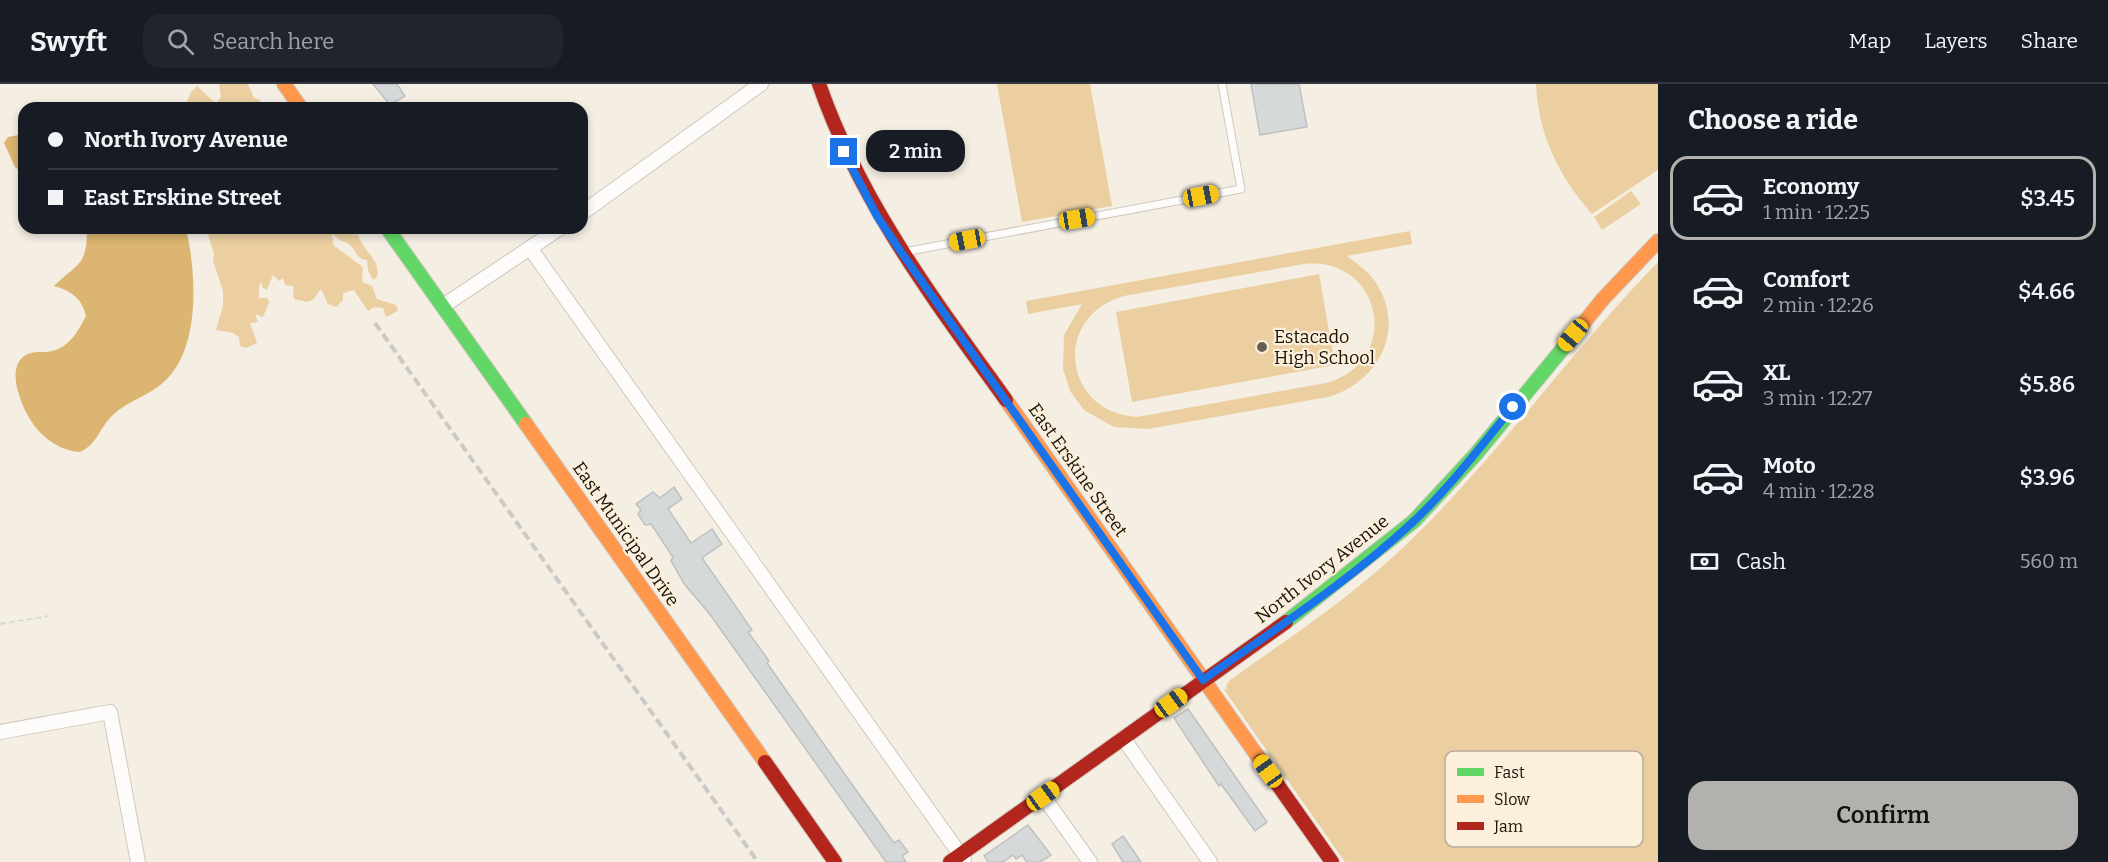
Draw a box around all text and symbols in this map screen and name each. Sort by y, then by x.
search box [143,14,563,68]
text: Swyft [30,25,107,58]
icon: search [164,25,197,58]
text: Search here [212,28,334,55]
text: Map [1849,28,1891,54]
text: Layers [1924,28,1988,54]
text: Share [2021,28,2078,54]
text: Choose a ride [1688,104,1858,136]
text: North Ivory Avenue [84,126,288,153]
callout: 2 min [865,131,964,173]
route end [830,138,857,165]
text: 2 min [889,139,942,163]
icon: car [1691,171,1745,225]
text: Economy [1763,173,1859,200]
text: East Erskine Street [84,184,282,211]
car [1182,184,1220,208]
text: $3.45 [2020,185,2075,212]
text: 1 min · 12:25 [1763,200,1870,224]
car [1058,207,1096,231]
car [948,228,986,252]
icon: car [1691,264,1745,318]
text: Comfort [1763,266,1850,293]
text: $4.66 [2018,278,2075,305]
text: 2 min · 12:26 [1763,293,1874,317]
car [1555,315,1591,355]
place label: Estacado High School [1274,326,1375,369]
marker: Estacado High School [1255,340,1269,354]
icon: car [1691,357,1745,411]
text: XL [1763,359,1790,386]
text: $5.86 [2019,371,2075,398]
text: 3 min · 12:27 [1763,386,1872,410]
route start [1499,393,1526,420]
street label: East Erskine Street [1024,399,1133,541]
icon: car [1691,450,1745,504]
text: Moto [1763,452,1816,479]
street label: East Municipal Drive [568,457,684,611]
text: $3.96 [2019,464,2075,491]
text: 4 min · 12:28 [1763,479,1875,503]
street label: North Ivory Avenue [1251,510,1393,628]
icon: cash [1688,545,1721,578]
text: Cash [1736,548,1786,575]
text: 560 m [2020,549,2078,573]
car [1151,685,1191,721]
car [1250,751,1286,791]
legend [1445,751,1643,847]
text: Fast [1494,763,1525,782]
car [1023,778,1063,814]
button: Confirm [1688,781,2078,850]
text: Slow [1494,790,1530,809]
text: Jam [1493,817,1523,836]

